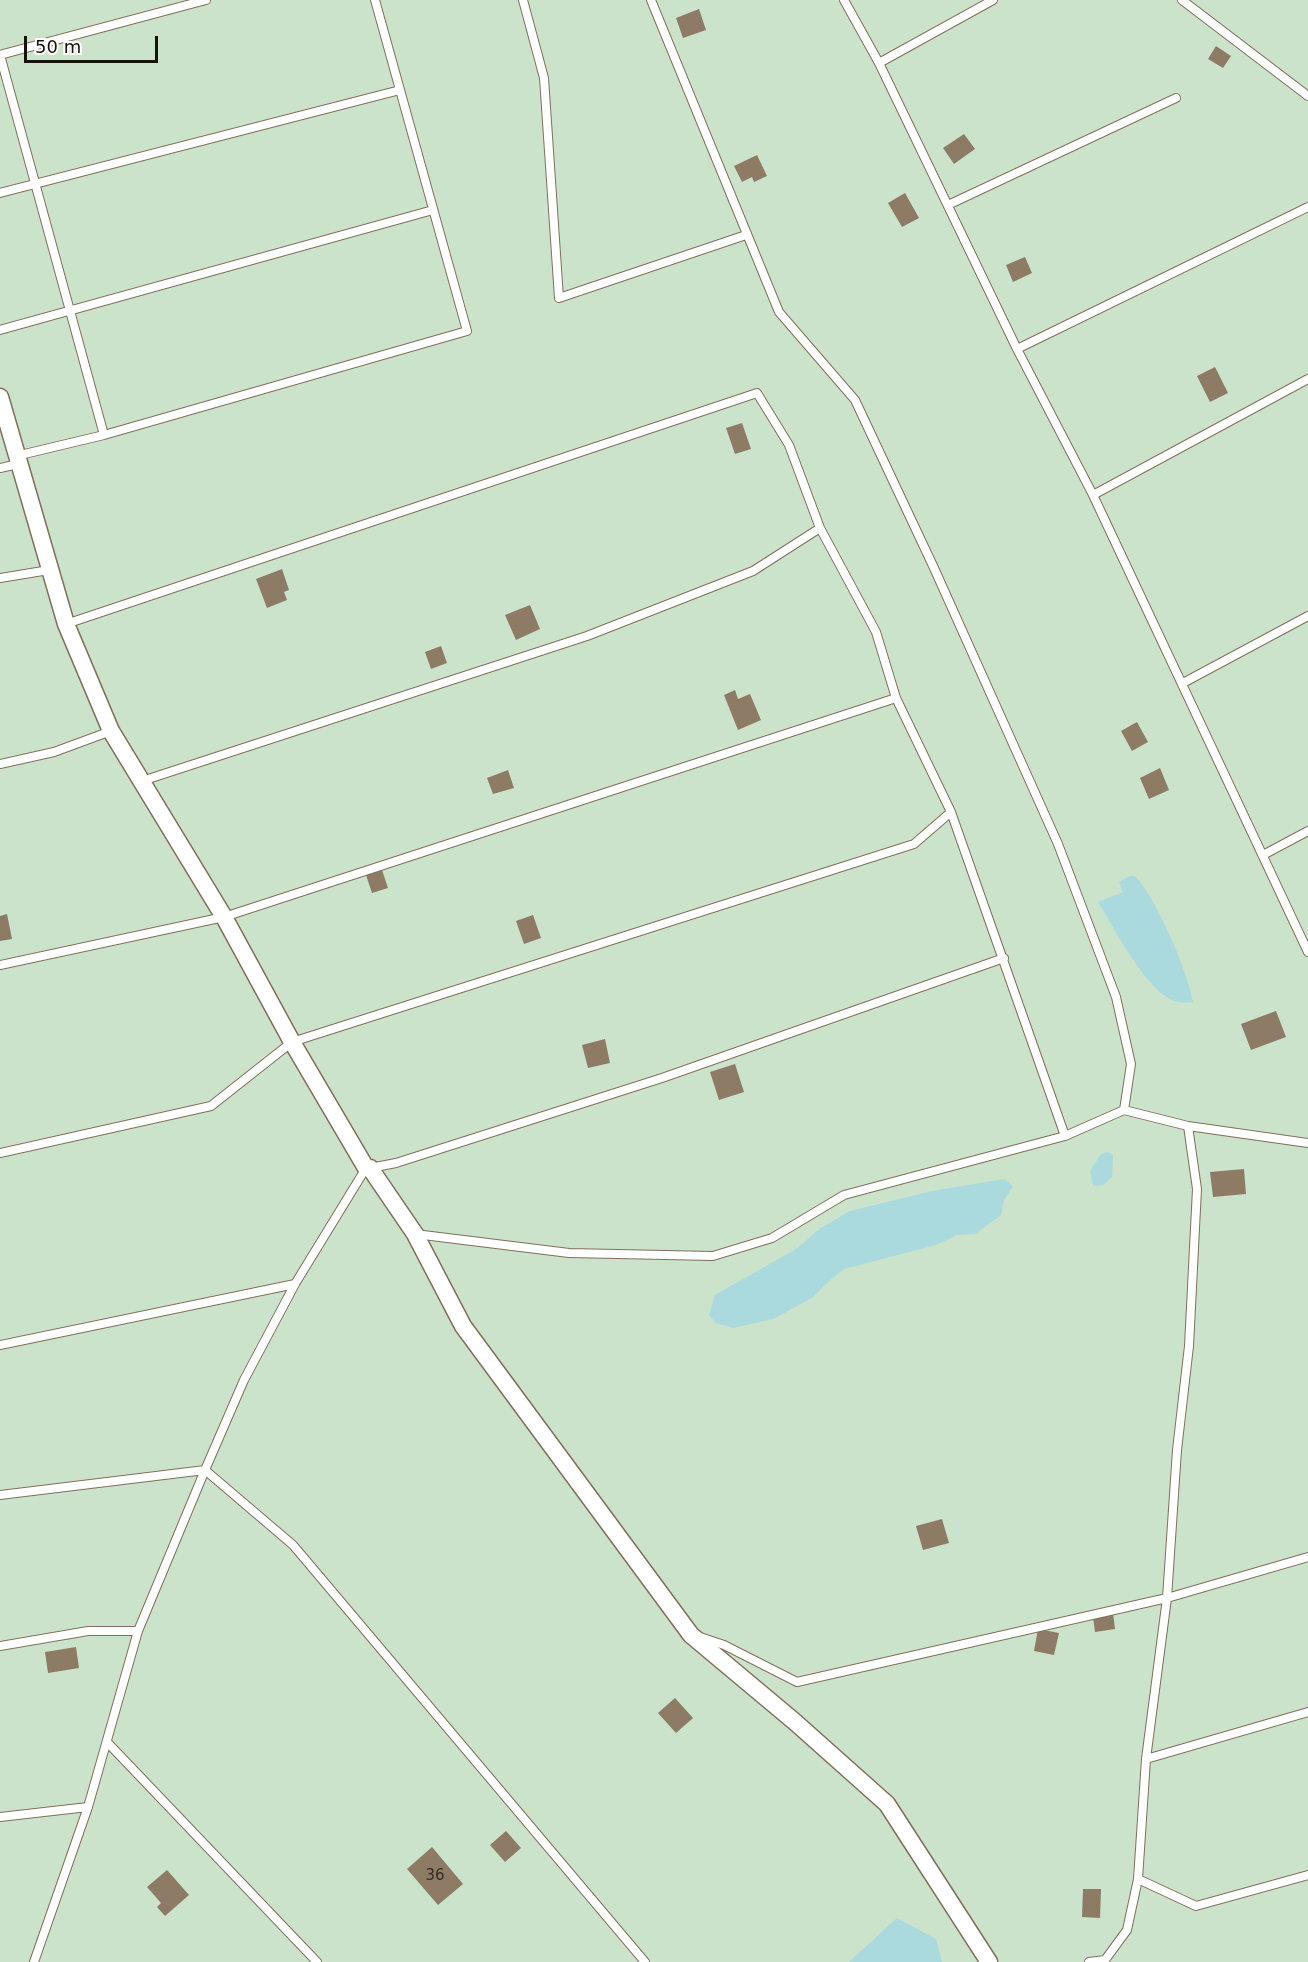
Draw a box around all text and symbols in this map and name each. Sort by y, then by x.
scale bar [27,24,160,62]
text: 50 m [35,36,81,57]
house number: 36 [425,1867,445,1885]

